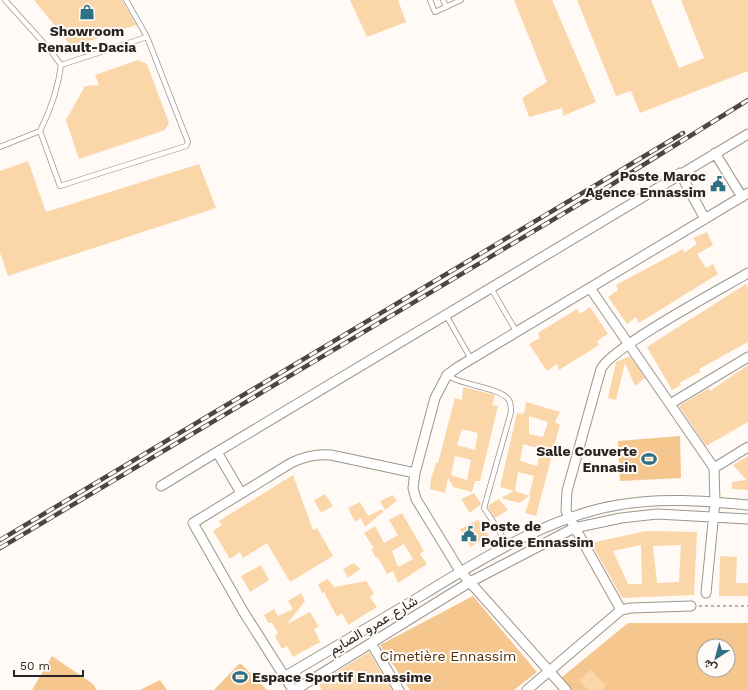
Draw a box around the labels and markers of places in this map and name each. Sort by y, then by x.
shop icon: Showroom Renault-Dacia [78,3,96,21]
place label: Showroom Renault-Dacia [38,23,137,55]
place label: Poste Maroc Agence Ennassim [585,168,706,200]
public building icon: Poste Maroc Agence Ennassim [709,175,727,193]
place label: Salle Couverte Ennasin [536,443,637,475]
sports icon: Salle Couverte Ennasin [640,450,658,468]
place label: Poste de Police Ennassim [481,518,594,550]
public building icon: Poste de Police Ennassim [460,525,478,543]
sports icon: Espace Sportif Ennassime [231,668,249,686]
place label: Espace Sportif Ennassime [252,669,432,685]

